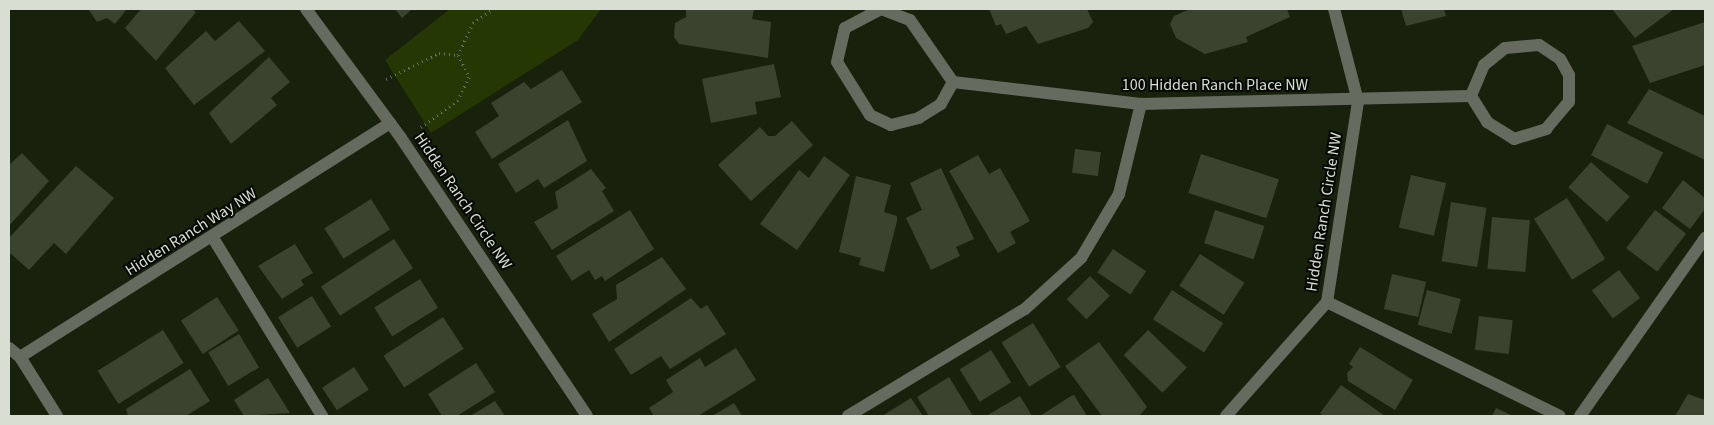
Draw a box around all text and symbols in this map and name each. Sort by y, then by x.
street label: 100 Hidden Ranch Place NW [1122,75,1308,95]
street label: Hidden Ranch Circle NW [410,129,516,273]
street label: Hidden Ranch Circle NW [1302,131,1346,293]
street label: Hidden Ranch Way NW [122,184,260,280]

